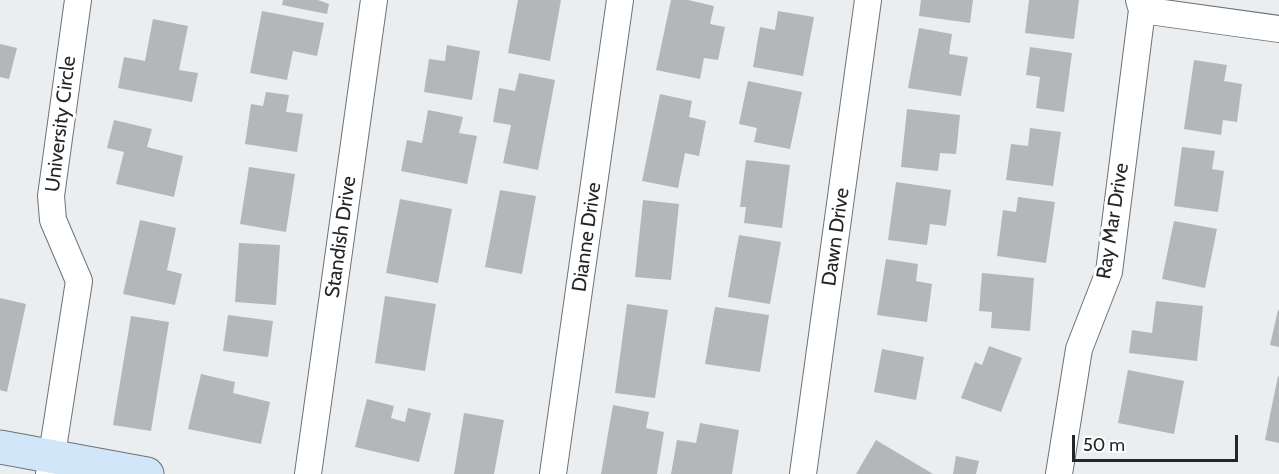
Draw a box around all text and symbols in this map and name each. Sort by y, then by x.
street label: University Circle [41,55,81,193]
street label: Ray Mar Drive [1092,161,1134,281]
street label: Standish Drive [321,175,361,299]
street label: Dianne Drive [567,181,607,293]
street label: Dawn Drive [817,186,855,288]
scale bar [1075,423,1242,461]
text: 50 m [1083,434,1125,456]

